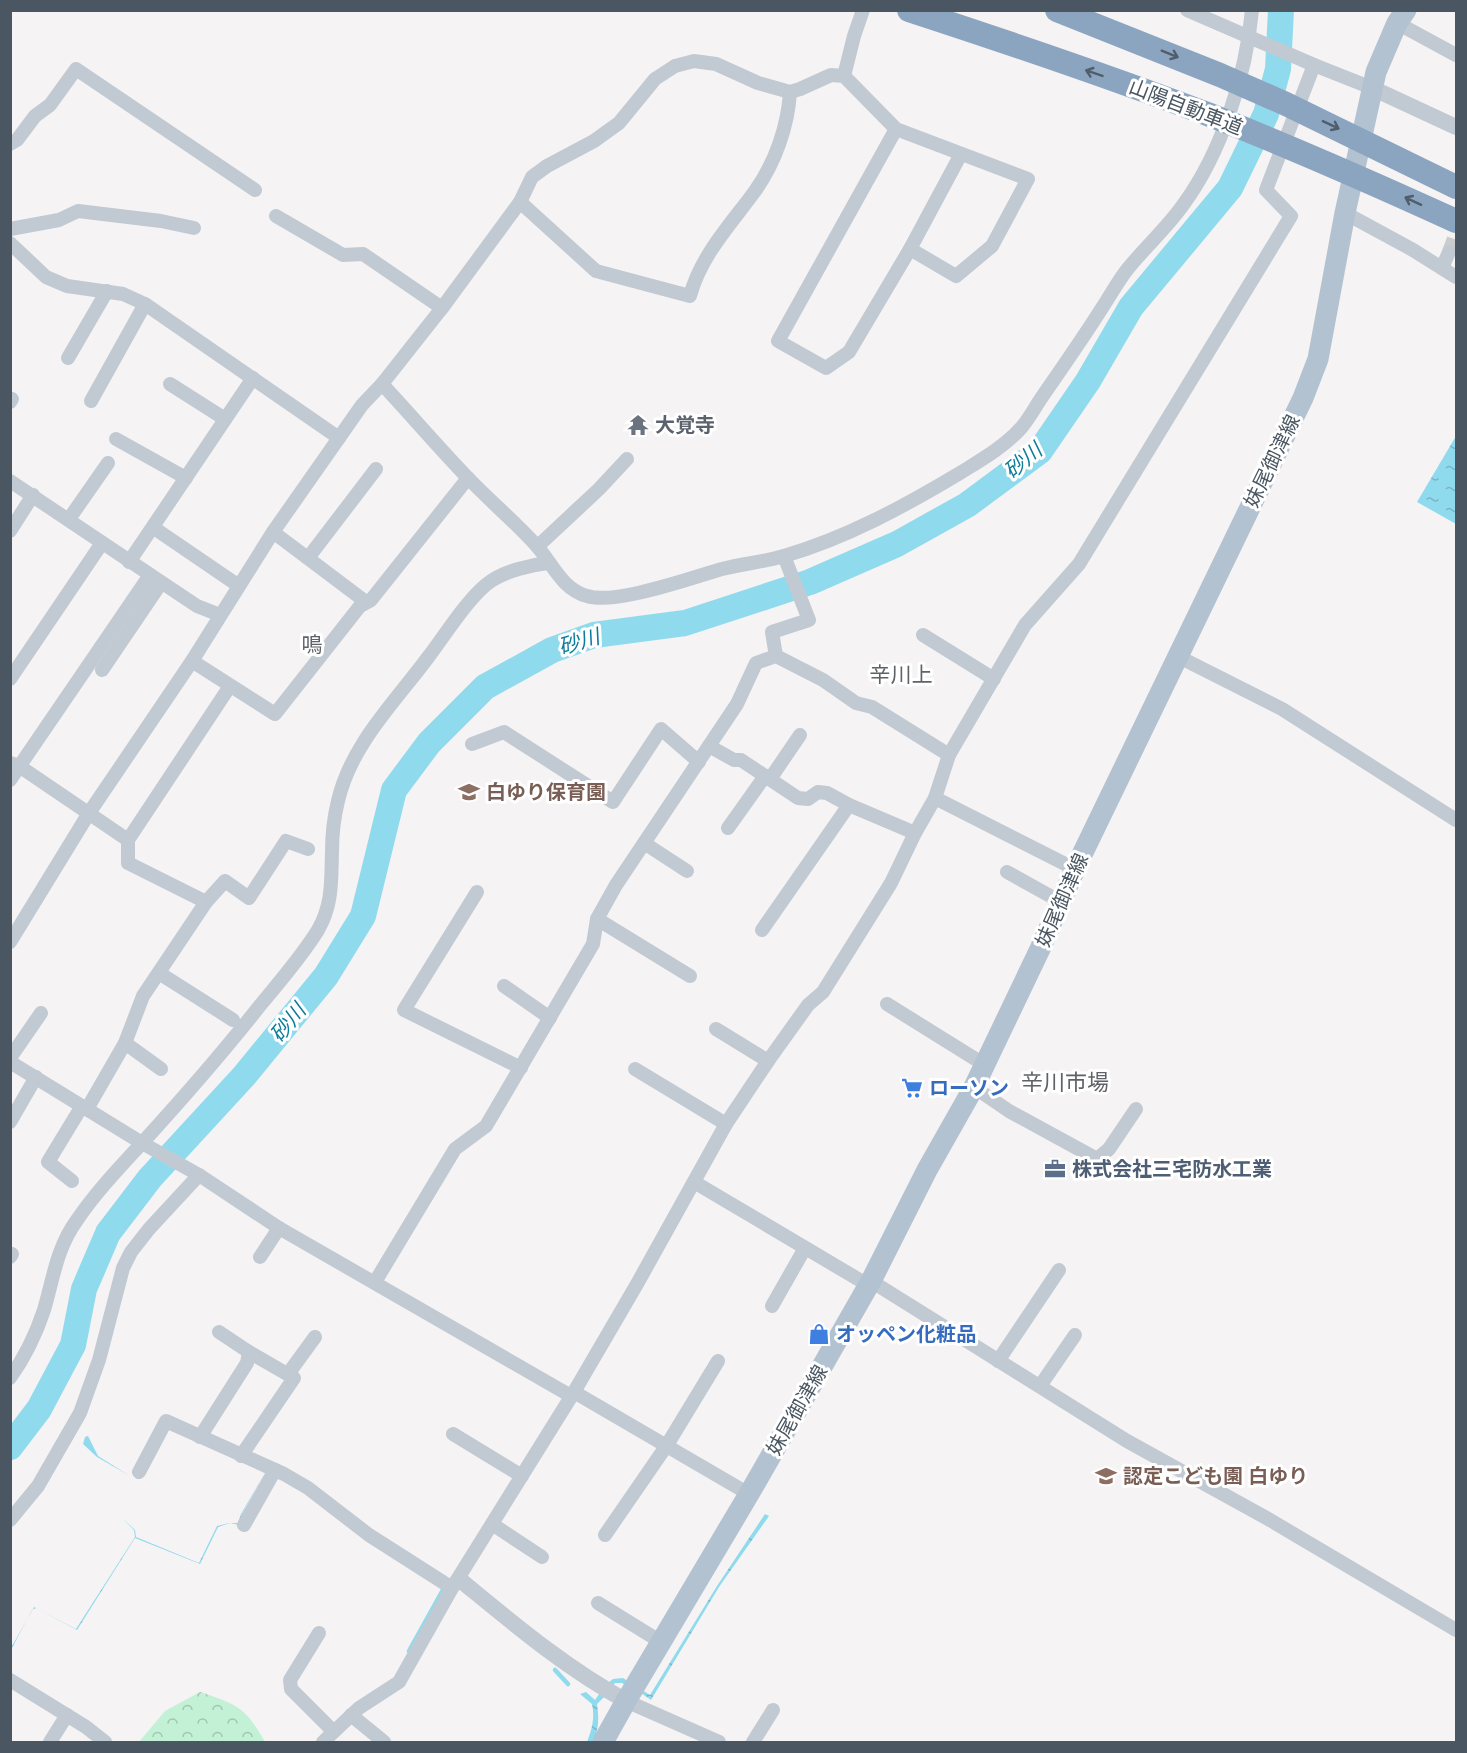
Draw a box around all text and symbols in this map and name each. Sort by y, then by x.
one-way arrow [1160,49,1179,60]
one-way arrow [1085,67,1104,78]
street label: 山陽自動車道 [1125,75,1246,141]
one-way arrow [1322,120,1340,132]
one-way arrow [1404,195,1422,206]
street label: 妹尾御津線 [1240,411,1306,512]
temple icon: 大覚寺 [626,413,650,437]
place label: 大覚寺 [655,414,715,438]
water label: 砂川 [999,437,1049,484]
water label: 砂川 [555,624,605,661]
district label: 鳴 [302,633,323,658]
district label: 辛川上 [870,663,933,688]
school or university icon: 白ゆり保育園 [457,780,481,804]
place label: 白ゆり保育園 [486,781,606,805]
street label: 妹尾御津線 [1032,850,1094,951]
water label: 砂川 [265,998,313,1048]
district label: 辛川市場 [1021,1070,1109,1096]
supermarket icon: ローソン [900,1076,924,1100]
place label: ローソン [929,1077,1009,1101]
office icon: 株式会社三宅防水工業 [1043,1157,1067,1181]
place label: 株式会社三宅防水工業 [1072,1158,1272,1182]
shop icon: オッペン化粧品 [807,1322,831,1346]
place label: オッペン化粧品 [836,1323,976,1347]
street label: 妹尾御津線 [762,1361,833,1460]
school or university icon: 認定こども園 白ゆり [1094,1464,1118,1488]
place label: 認定こども園 白ゆり [1123,1465,1308,1489]

